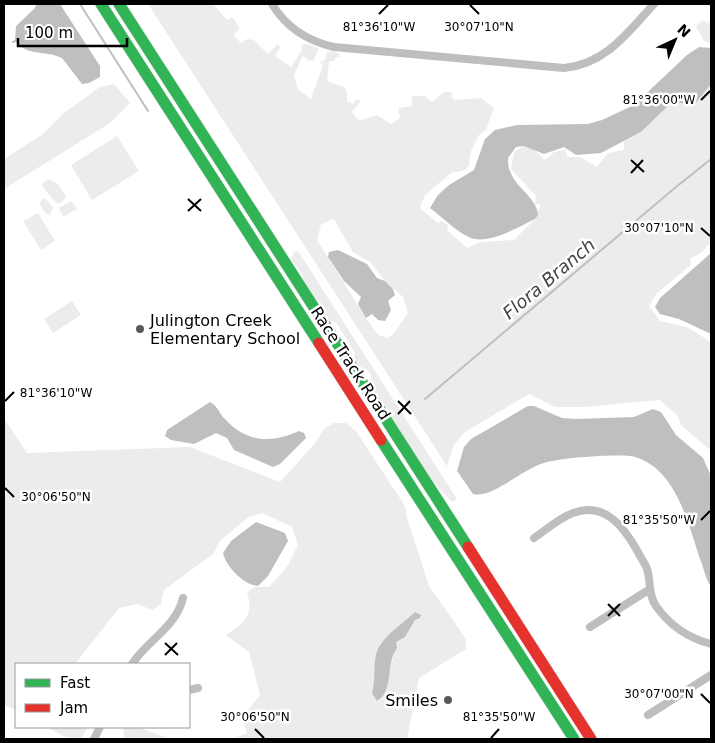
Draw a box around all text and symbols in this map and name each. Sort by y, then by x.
scale bar [18,15,126,47]
north arrow [650,15,700,65]
text: 81°36'10"W [343,20,415,34]
text: 30°07'10"N [444,20,514,34]
text: N [674,21,694,40]
text: 100 m [25,24,73,42]
text: 81°36'00"W [623,93,695,107]
text: 30°07'10"N [624,221,694,235]
water label: Flora Branch [498,234,599,323]
street label: Race Track Road [307,303,394,424]
place label: Julington Creek Elementary School [149,311,300,348]
marker: Julington Creek Elementary School [134,323,146,335]
text: 81°36'10"W [20,386,92,400]
text: 30°06'50"N [21,490,91,504]
text: 81°35'50"W [623,513,695,527]
legend [15,663,190,728]
text: Fast [60,674,90,692]
text: 30°07'00"N [624,687,694,701]
place label: Smiles [385,691,438,710]
marker: Smiles [442,694,454,706]
text: Jam [59,699,88,717]
text: 30°06'50"N [220,710,290,724]
text: 81°35'50"W [463,710,535,724]

